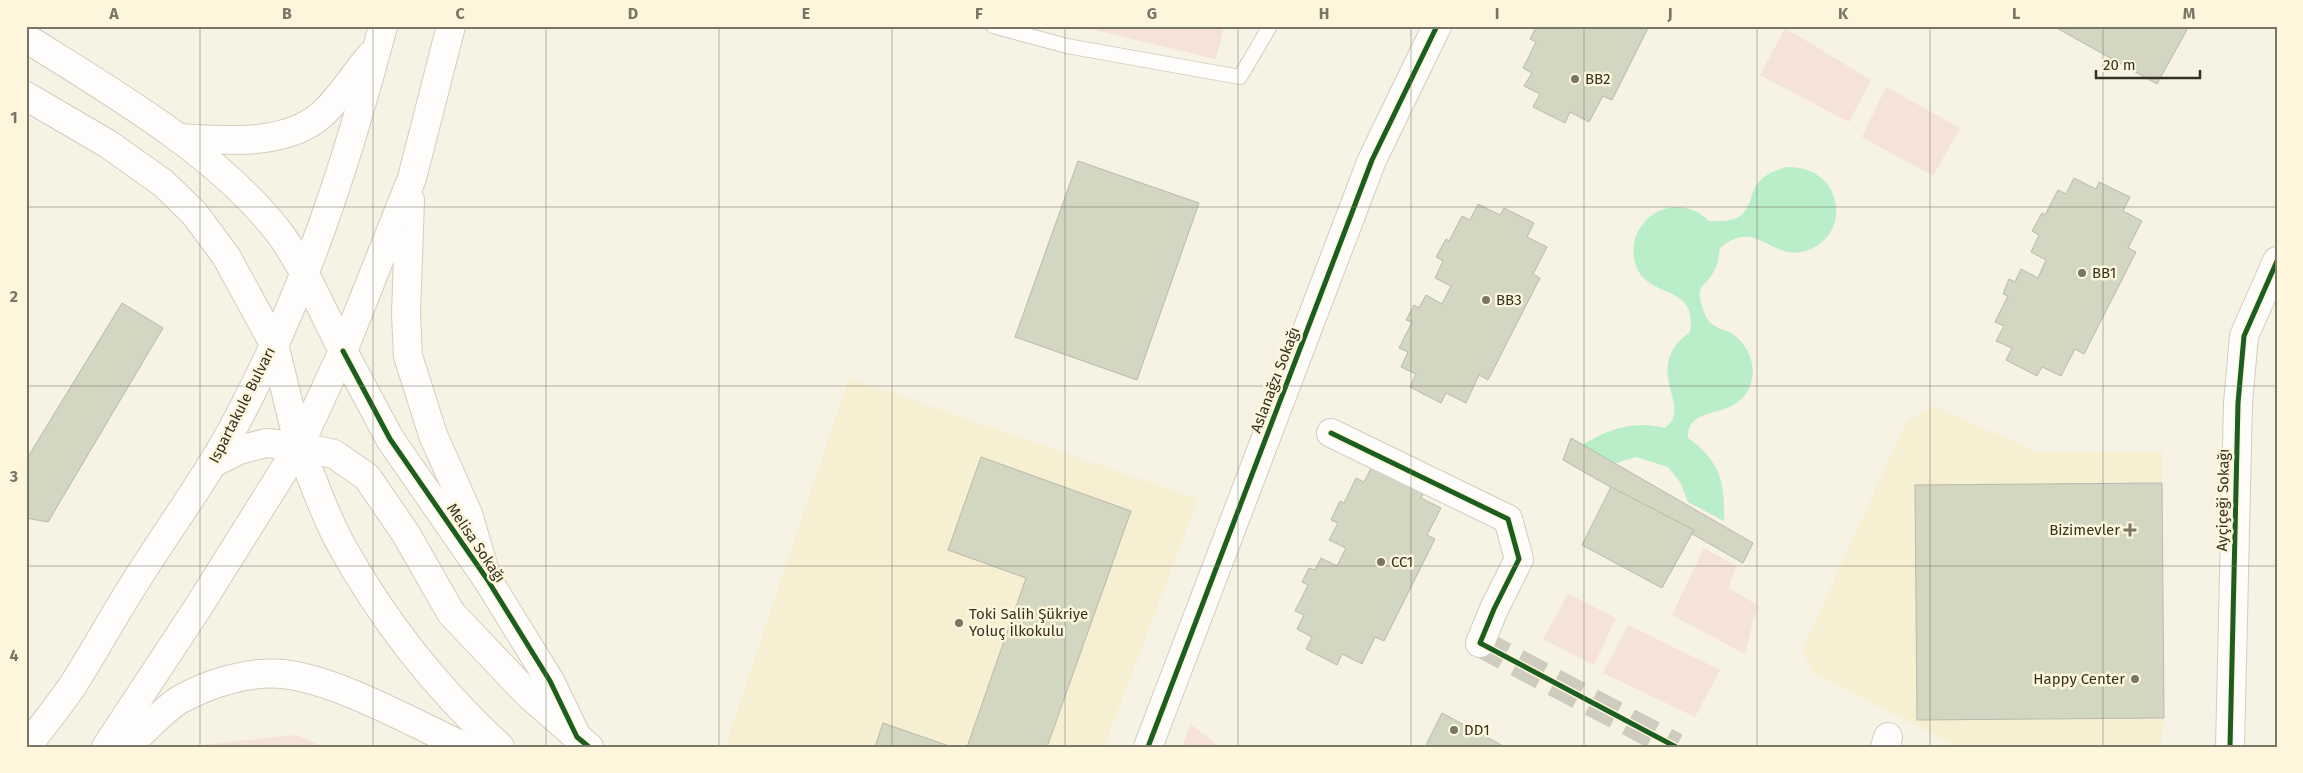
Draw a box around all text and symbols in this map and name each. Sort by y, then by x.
text: A [108,4,119,23]
text: B [282,4,292,23]
text: C [455,4,465,23]
text: D [628,4,638,23]
text: E [802,4,810,23]
text: F [975,4,983,23]
text: G [1147,4,1157,23]
text: H [1319,4,1329,23]
text: I [1495,4,1499,23]
text: J [1666,4,1673,23]
text: K [1838,4,1849,23]
text: L [2012,4,2020,23]
text: M [2183,4,2196,23]
scale bar [2096,48,2199,80]
text: 20 m [2103,56,2136,74]
place label: BB2 [1585,70,1610,88]
marker: BB2 [1569,73,1581,85]
text: 1 [10,108,18,127]
place label: BB1 [2092,264,2116,282]
marker: BB1 [2076,267,2088,279]
text: 2 [10,287,18,306]
place label: BB3 [1496,291,1522,309]
marker: BB3 [1480,294,1492,306]
street label: Aslanağzı Sokağı [1247,325,1303,435]
street label: Ispartakule Bulvarı [205,344,279,466]
street label: Ayçiçeği Sokağı [2213,448,2233,552]
text: 3 [9,467,18,486]
street label: Melisa Sokağı [443,500,509,586]
place label: Bizimevler [2049,521,2120,539]
marker: Bizimevler [2124,524,2136,536]
place label: CC1 [1391,553,1413,571]
marker: CC1 [1375,556,1387,568]
place label: Toki Salih Şükriye Yoluç İlkokulu [969,605,1088,640]
marker: Toki Salih Şükriye Yoluç İlkokulu [953,617,965,629]
text: 4 [9,646,19,665]
place label: Happy Center [2033,670,2125,688]
marker: Happy Center [2129,673,2141,685]
place label: DD1 [1464,721,1490,739]
marker: DD1 [1448,724,1460,736]

